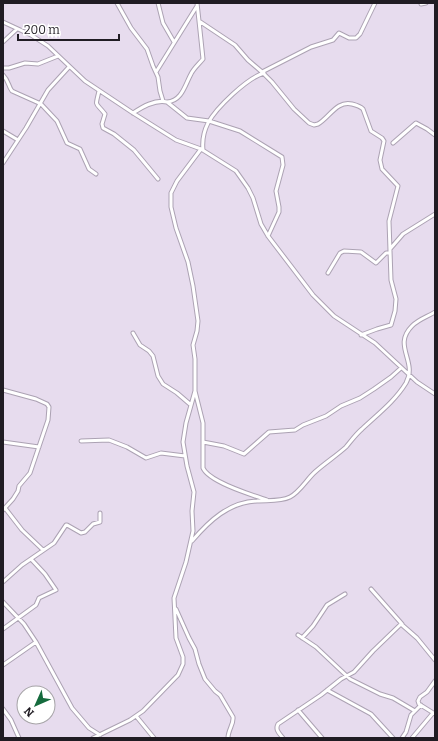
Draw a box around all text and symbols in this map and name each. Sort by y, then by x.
scale bar [18,16,119,42]
text: 200 m [24,23,60,37]
north arrow [16,685,56,725]
text: N [21,704,37,719]

